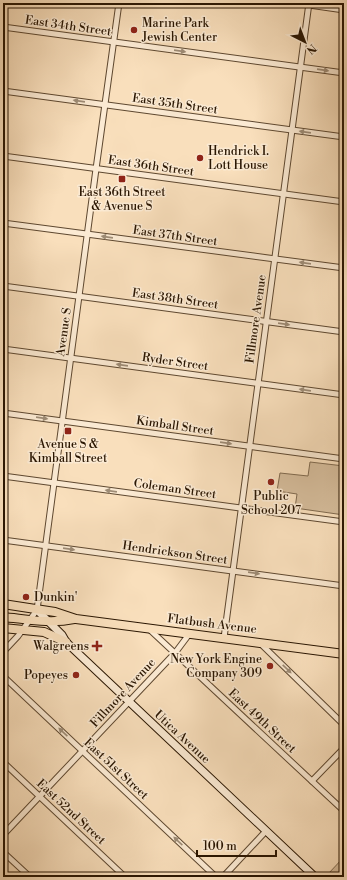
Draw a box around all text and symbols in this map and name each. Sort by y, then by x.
street label: East 34th Street [24,13,113,40]
place label: Marine Park Jewish Center [141,16,217,45]
north arrow [285,22,325,62]
marker: Marine Park Jewish Center [129,25,139,35]
text: N [303,41,319,57]
one-way arrow [174,48,186,54]
one-way arrow [317,67,329,73]
street label: East 35th Street [131,91,220,118]
one-way arrow [73,98,85,104]
one-way arrow [299,129,311,135]
place label: Hendrick I. Lott House [208,144,269,173]
street label: East 36th Street [107,153,196,180]
marker: Hendrick I. Lott House [195,153,205,163]
marker: East 36th Street & Avenue S [117,174,127,184]
place label: East 36th Street & Avenue S [79,185,166,214]
street label: East 37th Street [132,223,219,249]
one-way arrow [101,234,113,240]
one-way arrow [299,260,311,266]
street label: Fillmore Avenue [242,274,270,364]
street label: East 38th Street [131,286,220,313]
street label: Avenue S [53,307,75,358]
one-way arrow [278,321,290,327]
street label: Ryder Street [141,350,210,374]
one-way arrow [116,362,128,369]
one-way arrow [299,387,311,393]
street label: Kimball Street [135,413,216,439]
one-way arrow [36,415,48,421]
marker: Avenue S & Kimball Street [63,426,73,436]
place label: Avenue S & Kimball Street [29,437,108,466]
one-way arrow [220,440,232,446]
street label: Coleman Street [133,476,218,502]
marker: Public School 207 [266,477,276,487]
one-way arrow [105,488,117,494]
place label: Public School 207 [241,489,301,518]
street label: Hendrickson Street [121,538,229,568]
one-way arrow [63,546,75,552]
one-way arrow [248,570,260,577]
place label: Dunkin' [34,590,78,605]
marker: Dunkin' [21,592,31,602]
street label: Flatbush Avenue [166,611,258,637]
place label: Walgreens [32,639,89,654]
marker: Walgreens [92,641,102,651]
place label: New York Engine Company 309 [170,652,262,681]
street label: Fillmore Avenue [87,655,159,731]
marker: New York Engine Company 309 [265,661,275,671]
one-way arrow [282,664,292,674]
place label: Popeyes [24,668,68,683]
marker: Popeyes [71,670,81,680]
street label: East 49th Street [225,686,300,757]
street label: Utica Avenue [151,707,213,767]
one-way arrow [58,727,68,737]
street label: East 51st Street [81,735,152,803]
street label: East 52nd Street [33,776,109,848]
scale bar [197,832,276,858]
one-way arrow [173,836,183,845]
text: 100 m [203,839,237,854]

